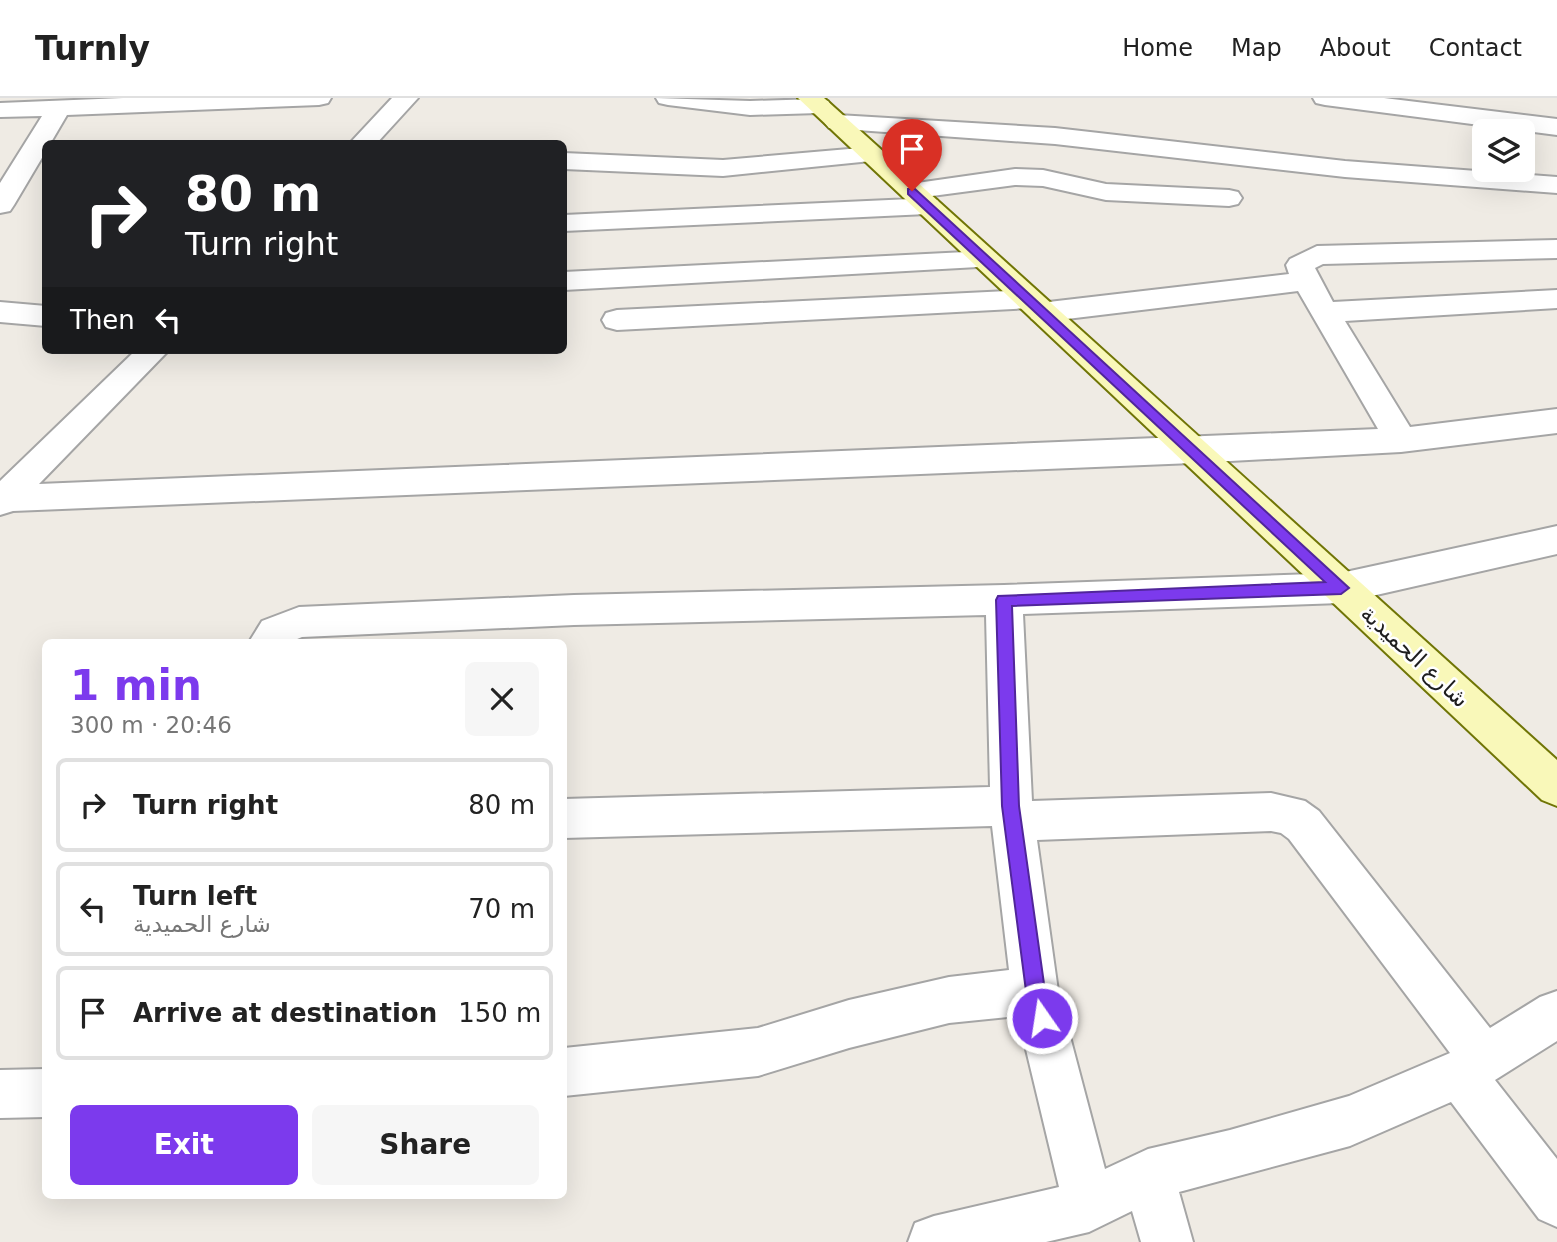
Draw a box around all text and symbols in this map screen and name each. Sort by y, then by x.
text: Turnly [35,29,150,68]
text: Home [1122,34,1193,62]
text: Map [1231,34,1282,62]
text: About [1320,34,1391,62]
text: Contact [1429,34,1522,62]
pin [882,119,942,191]
map controls [1472,119,1535,182]
button: layers [1472,119,1535,182]
icon: arrive [893,130,931,168]
text: 80 m [185,166,321,223]
icon: right [70,168,161,259]
text: Turn right [185,225,338,263]
icon: left [149,301,187,339]
text: Then [70,305,135,335]
street label: شارع الحميدية [1355,600,1474,713]
text: 1 min [70,661,202,710]
button: close [465,662,539,736]
text: 300 m · 20:46 [70,712,232,738]
icon: right [74,786,112,824]
text: Turn right [133,790,278,820]
text: 80 m [468,790,535,820]
text: Turn left [133,881,257,911]
icon: left [74,890,112,928]
text: 70 m [468,894,535,924]
text: شارع الحميدية [133,911,271,937]
position arrow [1005,981,1079,1055]
icon: arrive [74,994,112,1032]
text: Arrive at destination [133,998,437,1028]
text: 150 m [458,998,541,1028]
button: Exit [70,1105,298,1185]
button: Share [312,1105,539,1185]

